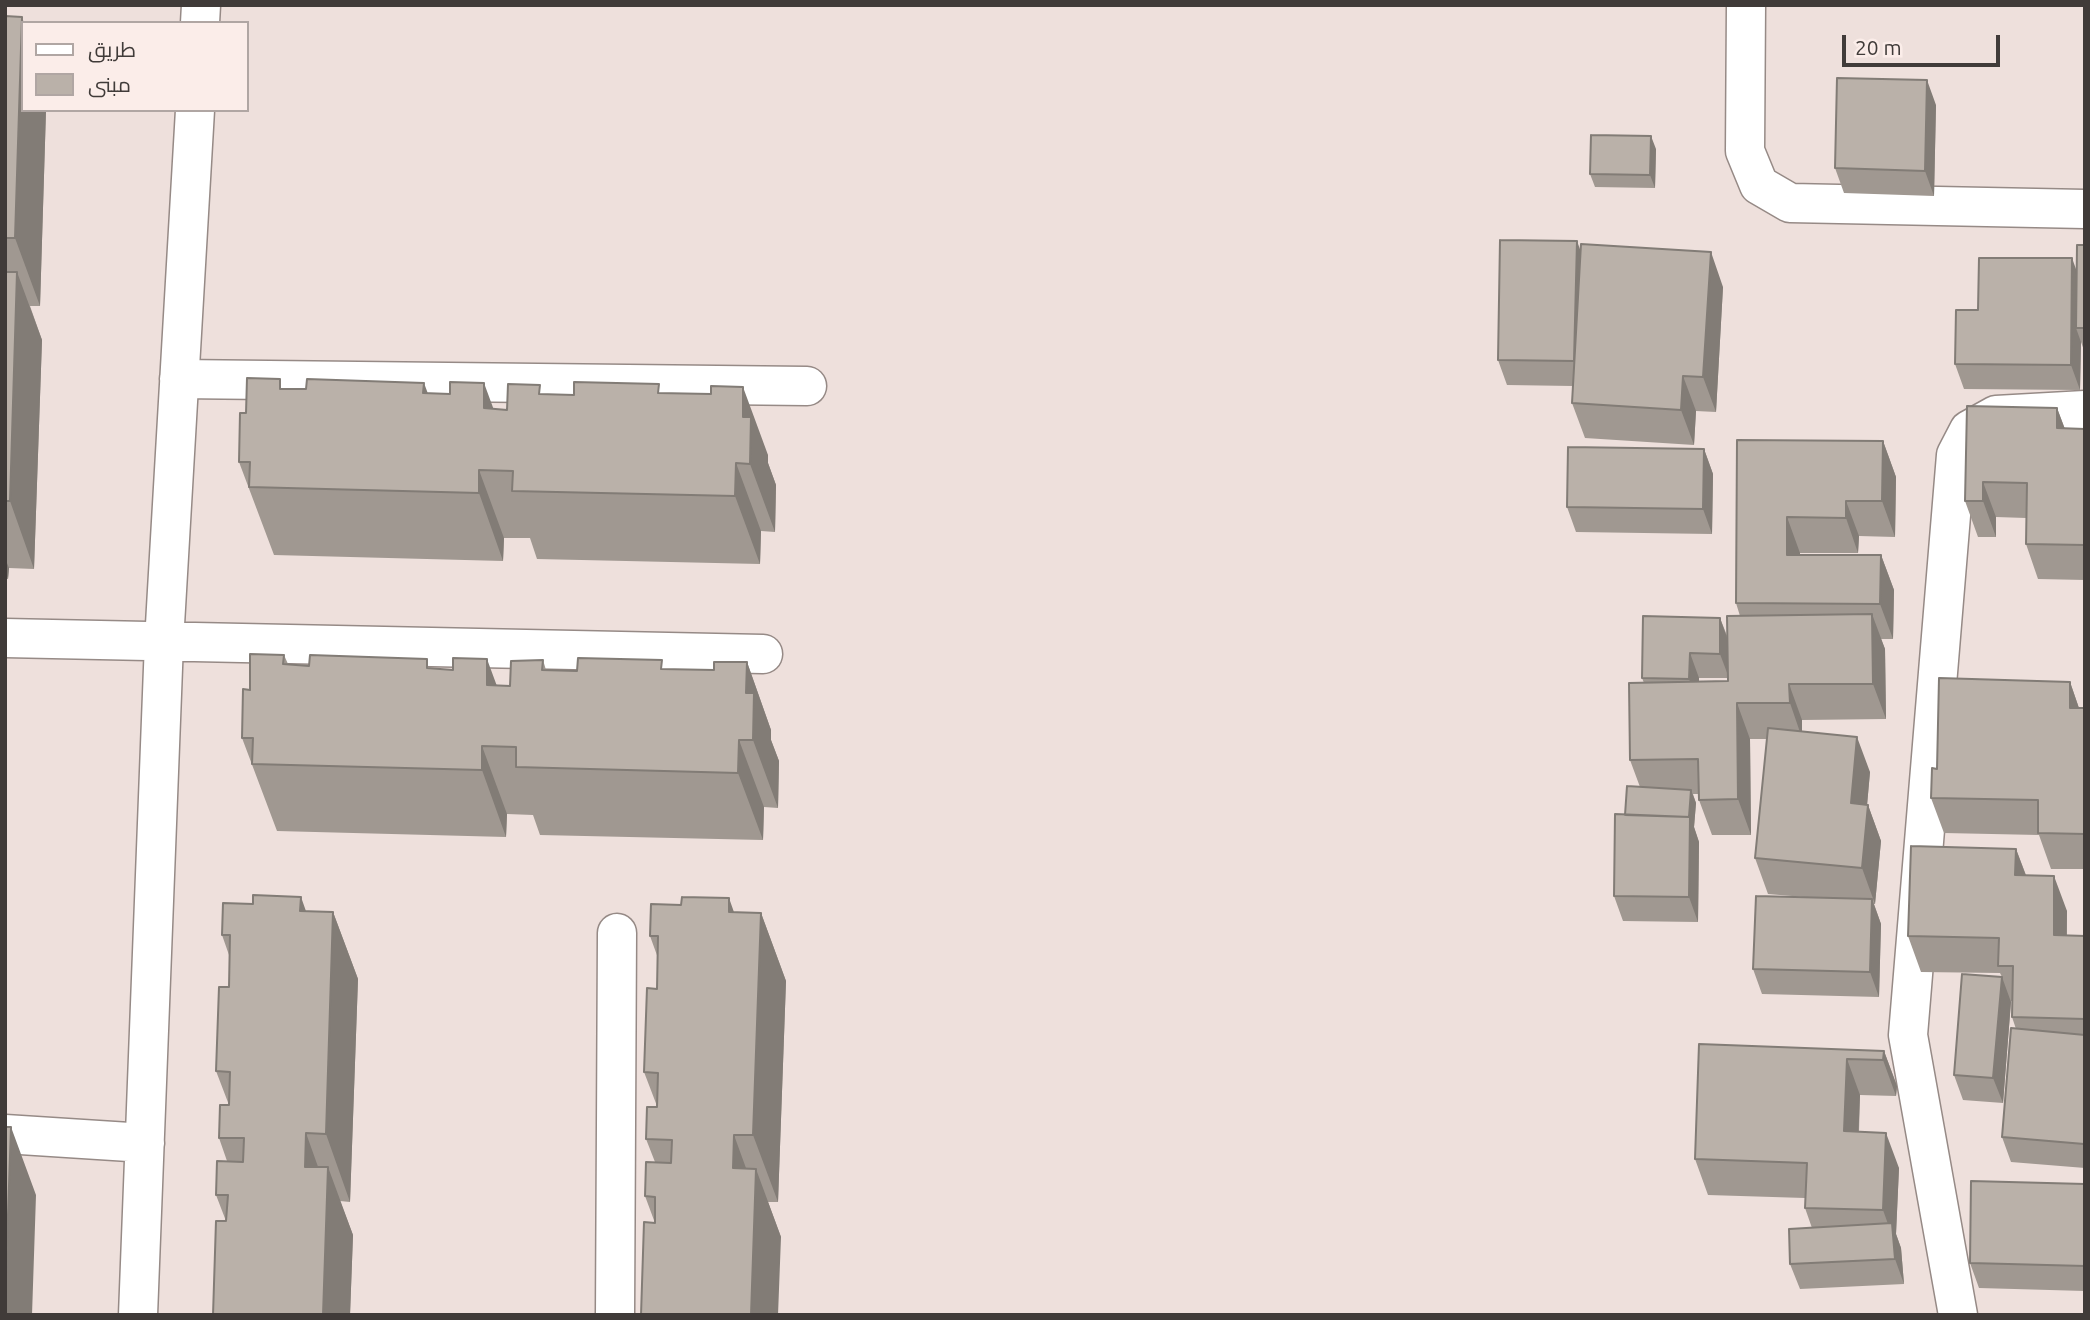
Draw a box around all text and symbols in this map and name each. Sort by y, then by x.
legend [21,21,248,112]
scale bar [1845,21,2002,65]
text: 20 m [1855,35,1902,59]
text: طريق [88,37,136,61]
text: مبنى [88,72,131,96]

